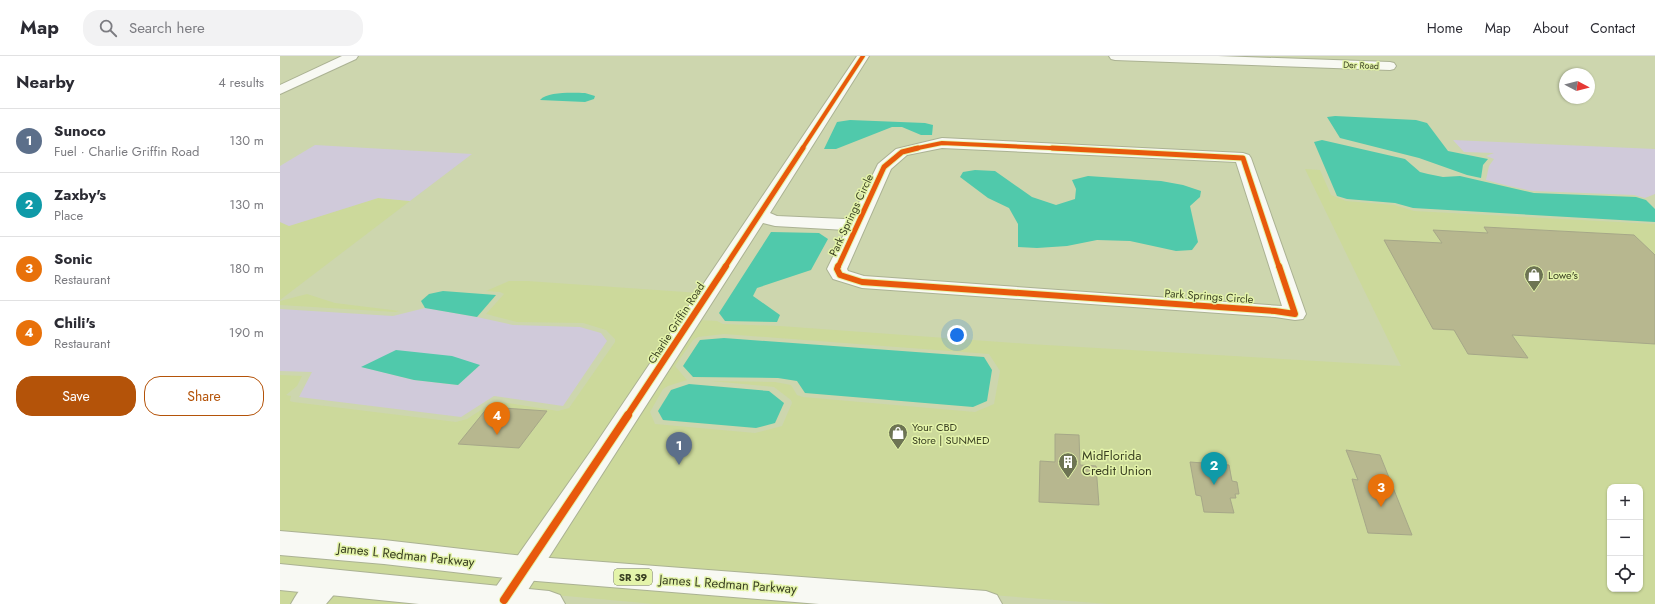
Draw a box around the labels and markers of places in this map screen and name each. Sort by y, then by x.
shop icon: Lowe's [1523,264,1545,292]
place label: Lowe's [1548,267,1578,283]
pin: 4 [484,402,510,435]
place label: Your CBD Store | SUNMED [912,419,990,448]
shop icon: Your CBD Store | SUNMED [887,422,909,450]
pin: 1 [666,432,692,465]
place label: MidFlorida Credit Union [1082,446,1152,480]
building icon: MidFlorida Credit Union [1057,451,1079,479]
pin: 2 [1201,452,1227,485]
pin: 3 [1368,474,1394,507]

